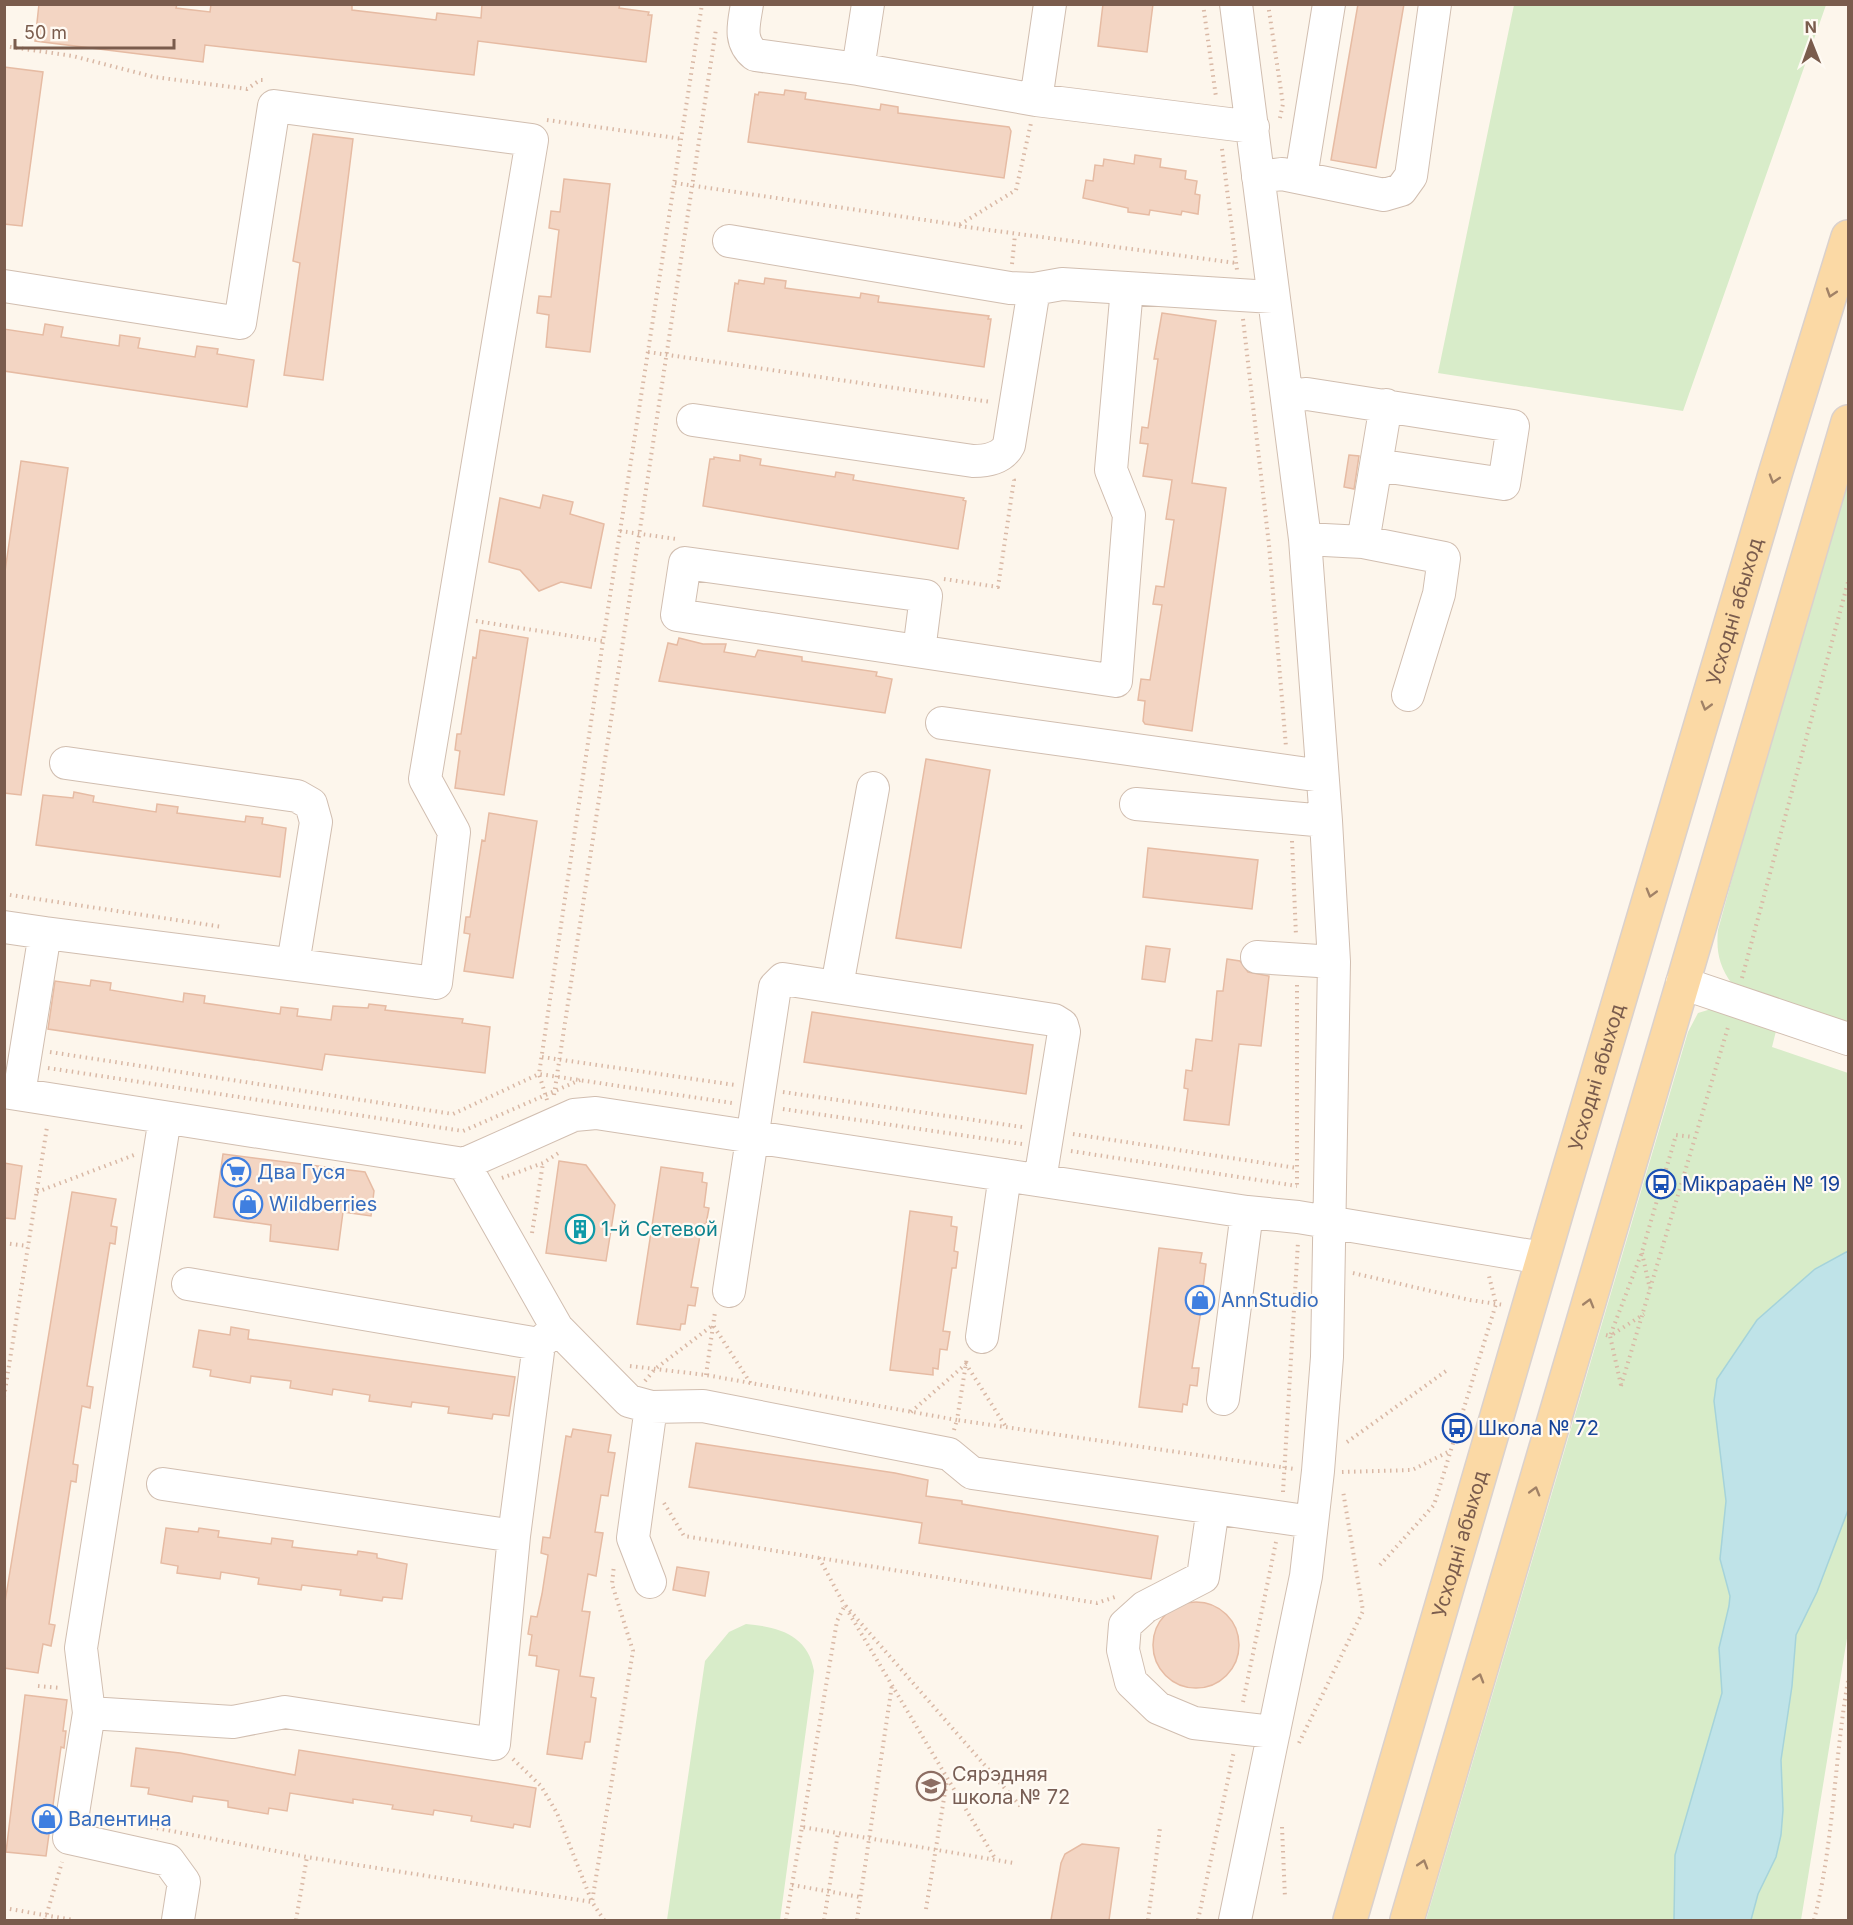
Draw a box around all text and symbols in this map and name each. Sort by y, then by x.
scale bar [15,12,174,50]
north arrow [1781,12,1841,72]
text: N [1804,17,1817,37]
text: 50 m [24,22,67,43]
one-way arrow [1825,287,1838,298]
one-way arrow [1769,473,1781,484]
street label: Усходні абыход [1701,535,1768,688]
one-way arrow [1701,700,1713,711]
one-way arrow [1646,887,1658,898]
street label: Усходні абыход [1563,1001,1630,1154]
supermarket icon: Два Гуся [220,1156,252,1188]
place label: Два Гуся [257,1160,345,1184]
bus stop icon: Мікрараён № 19 [1645,1168,1677,1200]
place label: Мікрараён № 19 [1682,1172,1840,1196]
shop icon: Wildberries [232,1188,264,1220]
place label: Wildberries [269,1192,377,1216]
building icon: 1-й Сетевой [564,1213,596,1245]
place label: 1-й Сетевой [601,1217,718,1241]
shop icon: AnnStudio [1184,1284,1216,1316]
place label: AnnStudio [1221,1288,1319,1312]
one-way arrow [1582,1298,1595,1308]
bus stop icon: Школа № 72 [1441,1412,1473,1444]
place label: Школа № 72 [1478,1416,1599,1440]
street label: Усходні абыход [1427,1467,1493,1620]
one-way arrow [1528,1486,1540,1496]
one-way arrow [1472,1673,1484,1683]
place label: Сярэдняя школа № 72 [952,1762,1070,1809]
school or university icon: Сярэдняя школа № 72 [915,1770,947,1802]
shop icon: Валентина [31,1803,63,1835]
place label: Валентина [68,1807,172,1831]
one-way arrow [1416,1859,1428,1870]

